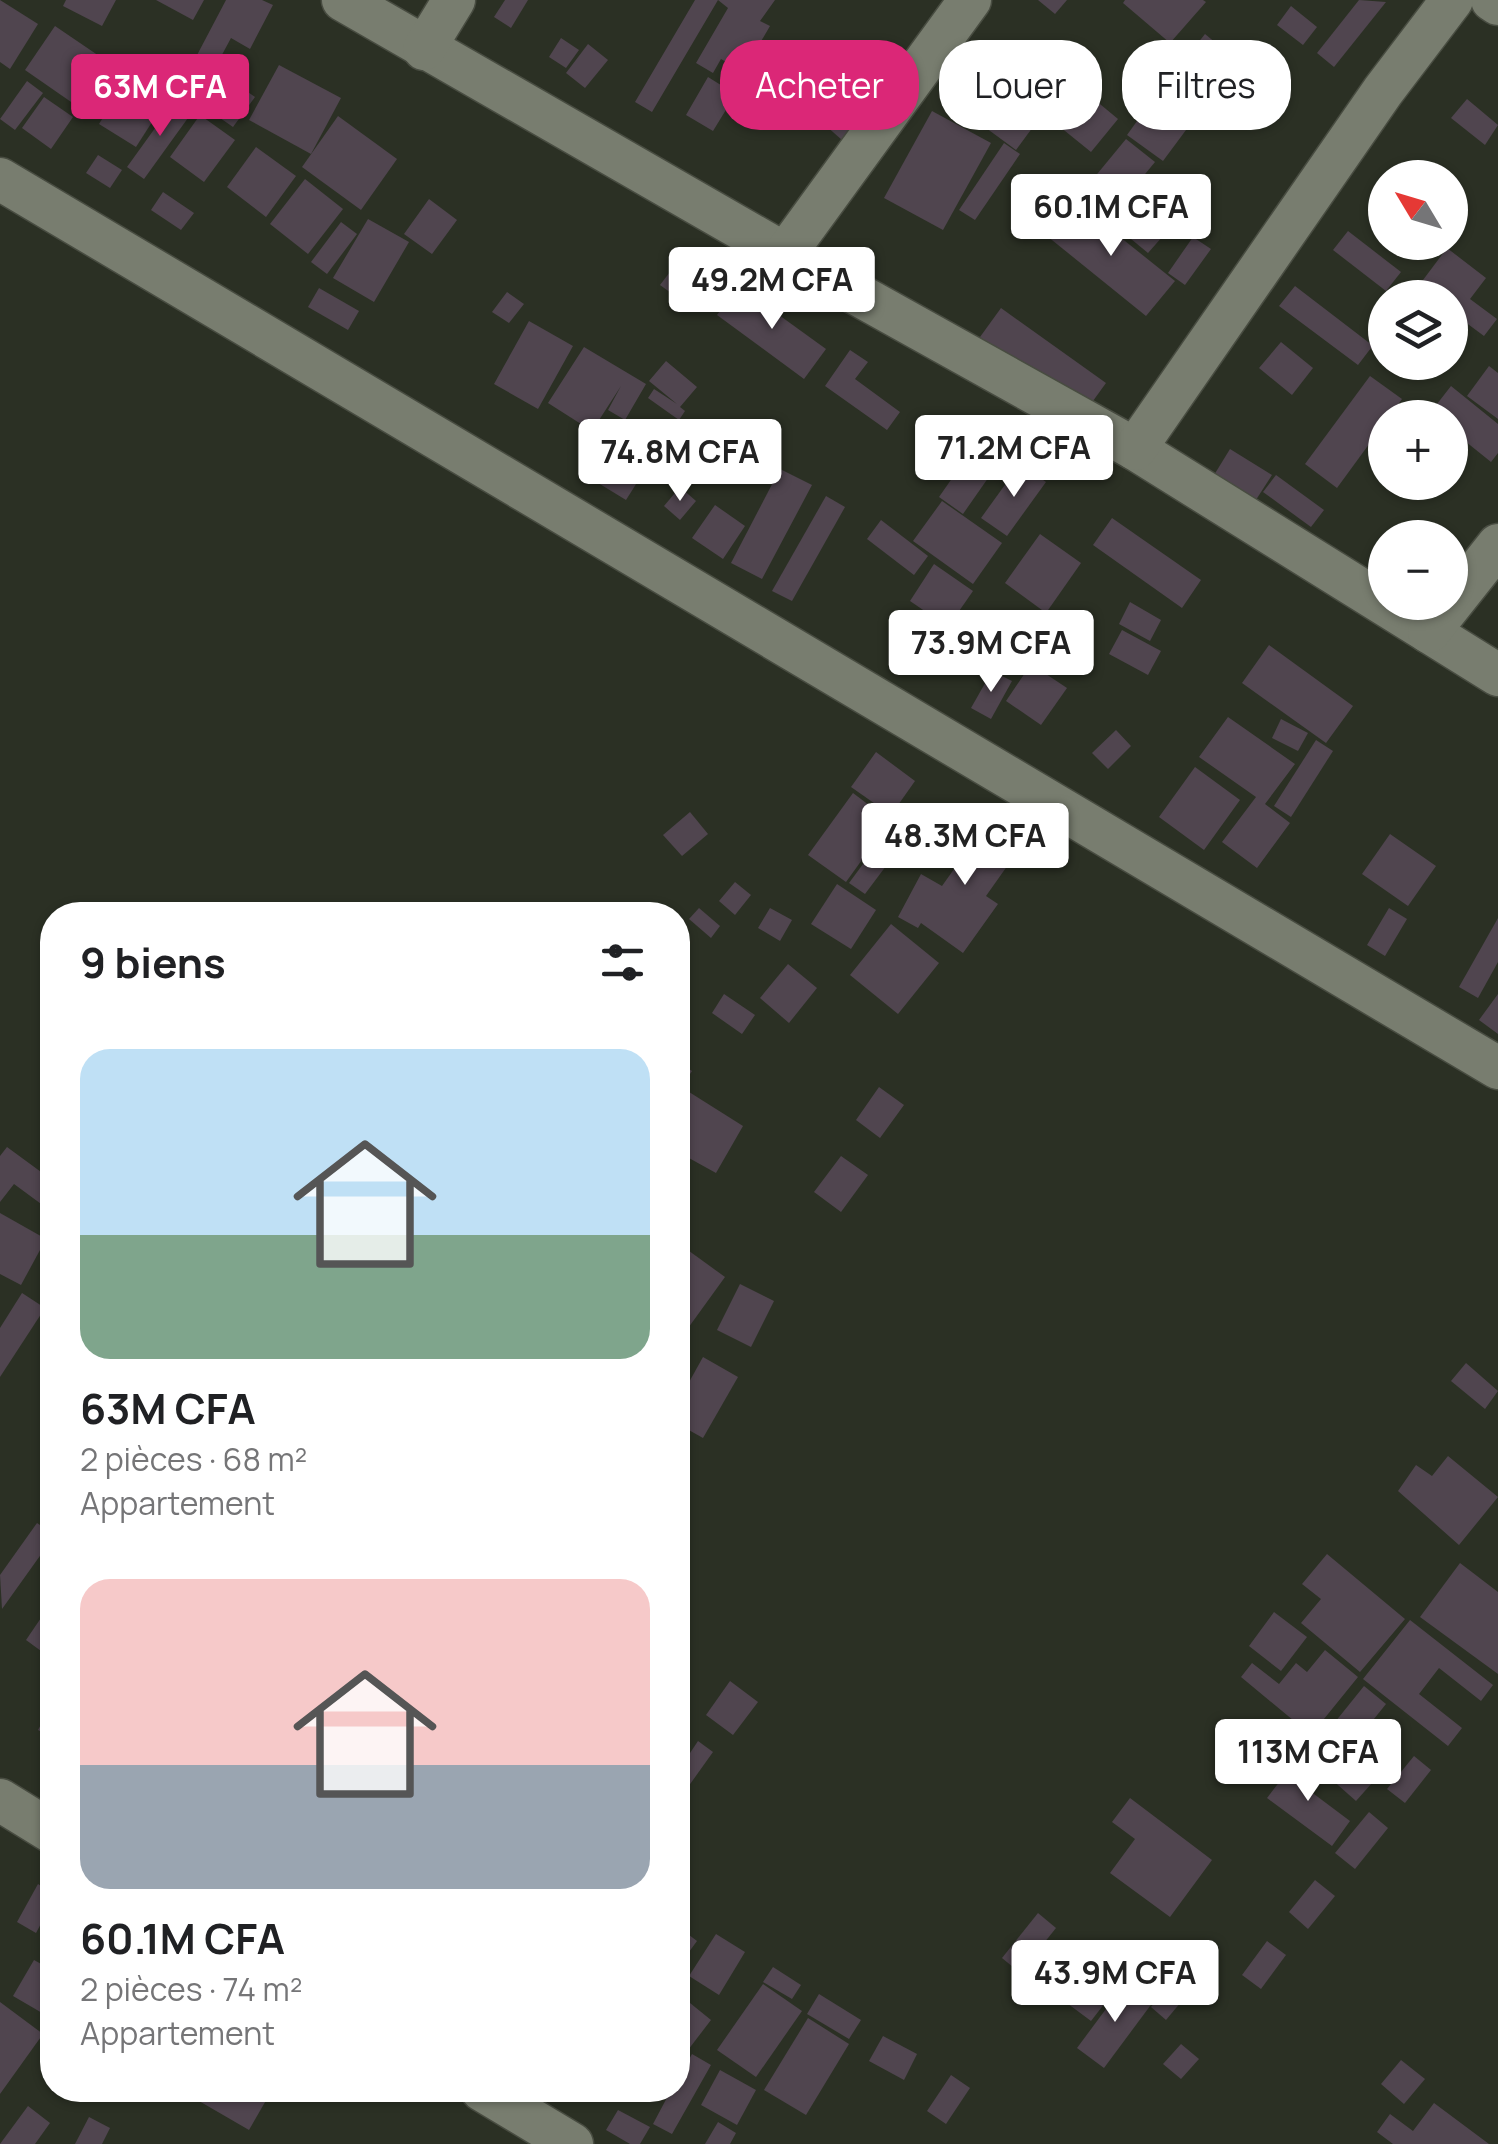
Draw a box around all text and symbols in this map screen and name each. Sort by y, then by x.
chip: Acheter [720,40,919,130]
chip: Louer [939,40,1102,130]
chip: Filtres [1122,40,1291,130]
pin: 63M CFA [68,54,252,139]
text: 63M CFA [93,64,227,108]
north arrow [1368,160,1468,260]
map controls [1368,160,1468,620]
pin: 60.1M CFA [997,174,1225,259]
text: 60.1M CFA [1033,184,1189,228]
pin: 49.2M CFA [658,247,886,332]
text: 49.2M CFA [691,257,853,301]
button: layers [1368,280,1468,380]
button: + [1368,400,1468,500]
pin: 71.2M CFA [900,415,1128,500]
pin: 74.8M CFA [566,419,794,504]
text: 71.2M CFA [937,425,1091,469]
text: 74.8M CFA [600,429,760,473]
button: − [1368,520,1468,620]
pin: 73.9M CFA [877,610,1105,695]
text: 73.9M CFA [911,620,1071,664]
pin: 48.3M CFA [851,803,1079,888]
text: 48.3M CFA [884,813,1046,857]
text: 9 biens [80,933,226,991]
icon: filters [595,935,650,990]
icon: home [275,1114,455,1294]
text: 63M CFA [80,1379,256,1437]
text: 2 pièces · 68 m² [80,1437,307,1481]
text: Appartement [80,1481,275,1525]
icon: home [275,1644,455,1824]
pin: 113M CFA [1205,1719,1411,1804]
text: 113M CFA [1237,1729,1379,1773]
text: 60.1M CFA [80,1909,285,1967]
pin: 43.9M CFA [1001,1940,1229,2025]
text: 43.9M CFA [1034,1950,1196,1994]
text: 2 pièces · 74 m² [80,1967,303,2011]
text: Appartement [80,2011,275,2055]

